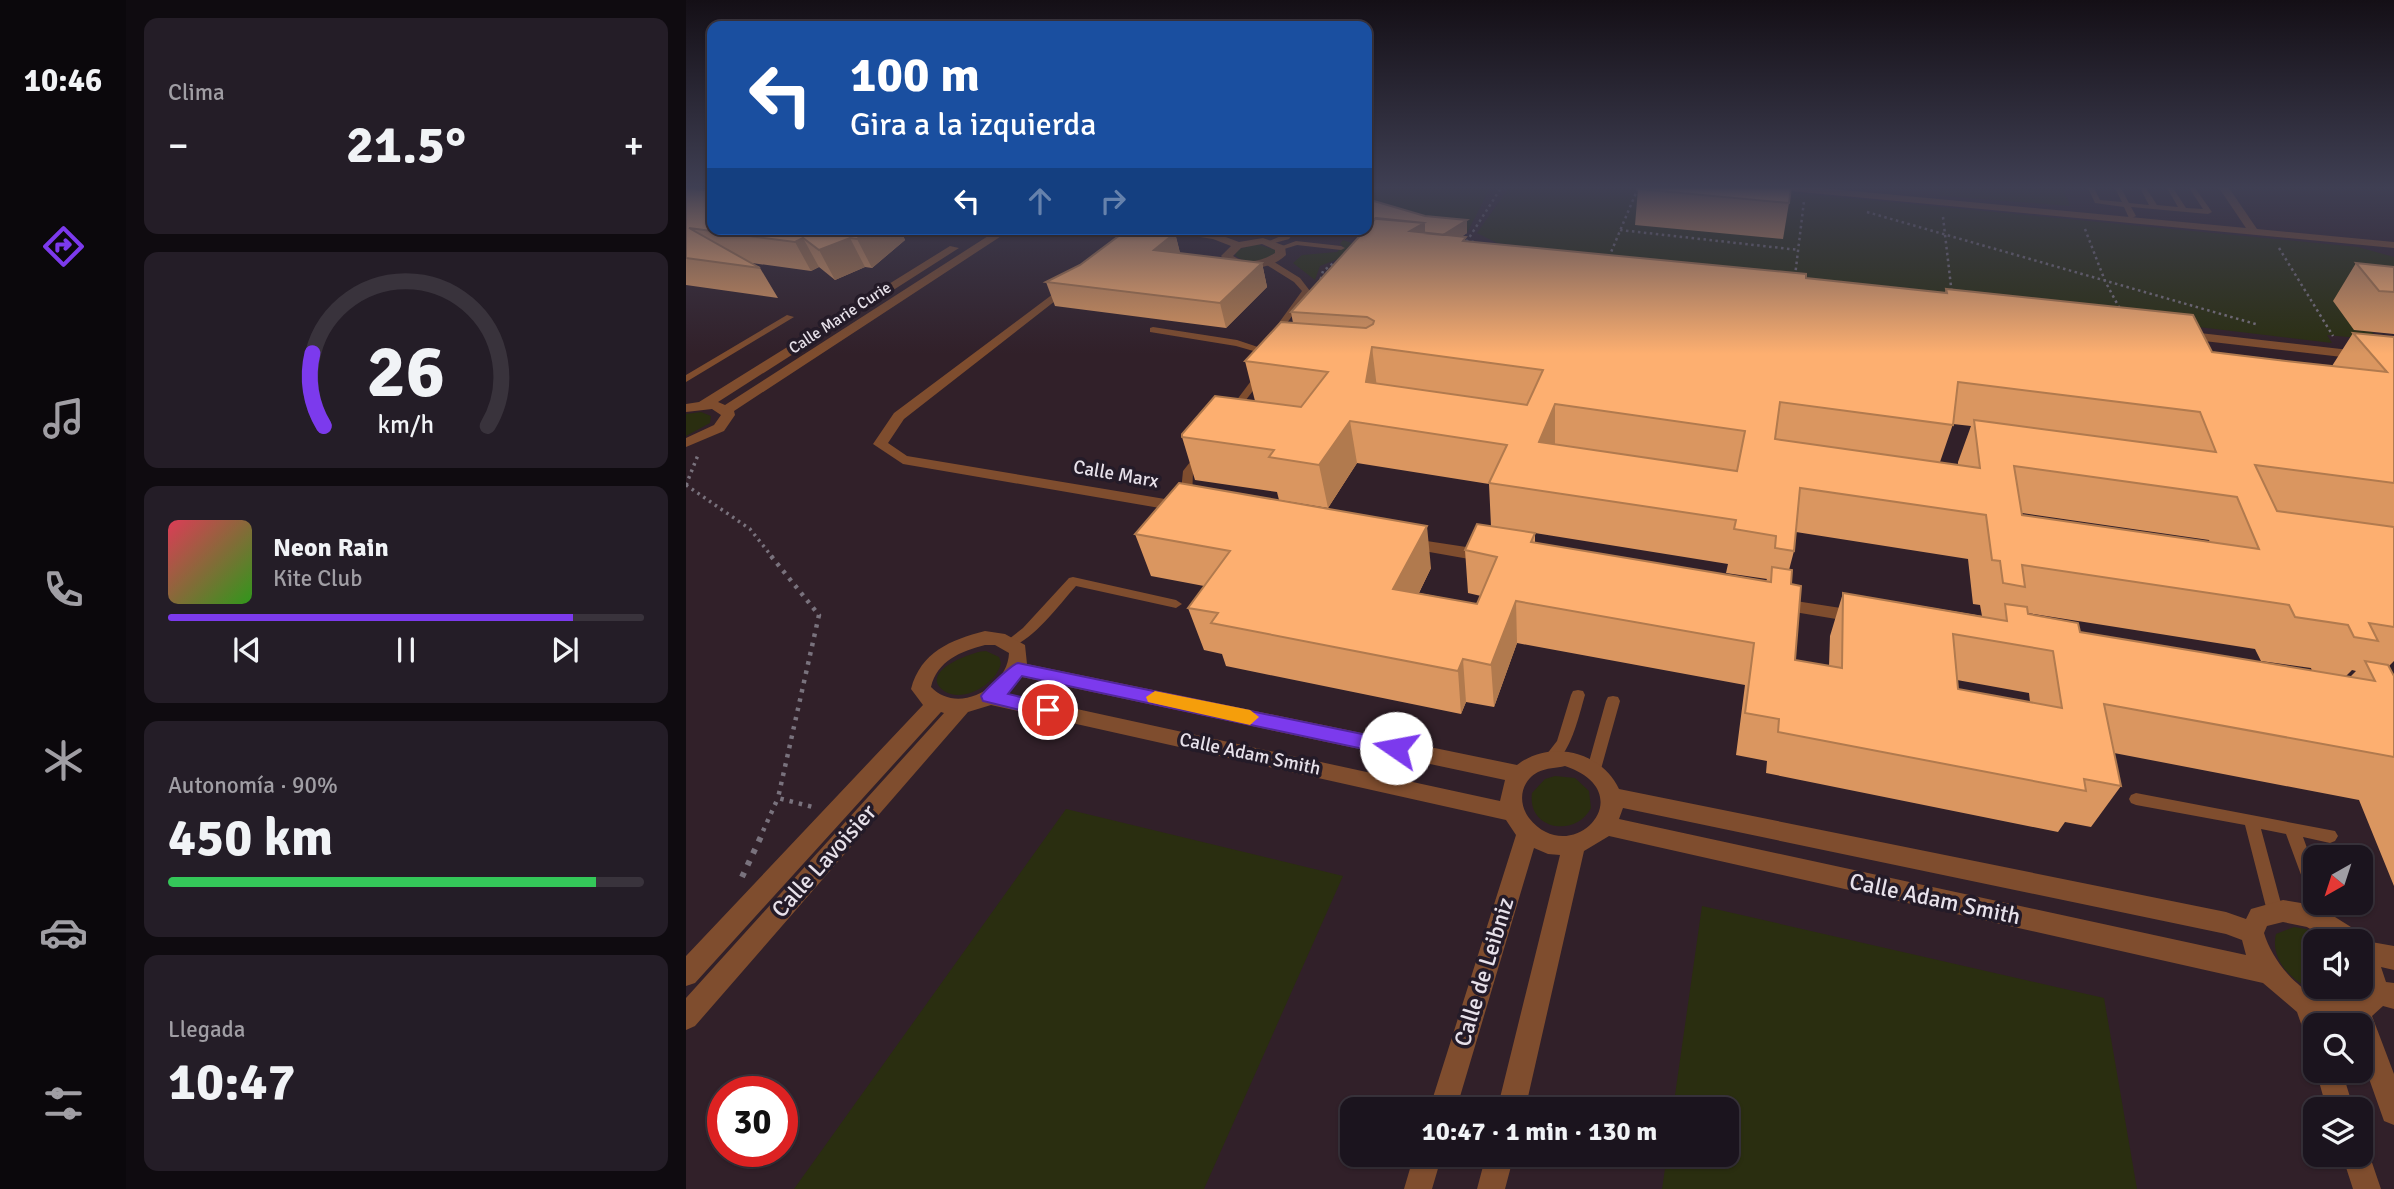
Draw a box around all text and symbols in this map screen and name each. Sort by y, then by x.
text: 100 m [850,45,980,105]
icon: left [735,49,826,140]
text: 10:46 [24,61,102,100]
text: Clima [168,78,225,107]
text: Gira a la izquierda [850,105,1097,144]
text: 21.5° [346,113,466,177]
text: − [168,122,189,169]
text: + [623,122,644,169]
icon: left [948,182,986,220]
icon: ahead [1021,182,1059,220]
icon: right [1094,182,1132,220]
icon: directions [39,222,88,271]
street label: Calle Marie Curie [785,277,895,359]
text: 26 [367,329,445,418]
icon: music [39,394,88,443]
text: km/h [378,409,434,440]
street label: Calle Marx [1071,455,1161,493]
text: Neon Rain [273,532,389,564]
text: Kite Club [273,564,362,593]
icon: phone [39,565,88,614]
icon: previous [228,631,266,669]
icon: pause [387,631,425,669]
icon: next [546,631,584,669]
pin [1018,680,1078,740]
icon: arrive [1029,691,1067,729]
position arrow [1359,711,1433,785]
street label: Calle Adam Smith [1177,727,1323,781]
icon: climate [39,736,88,785]
text: Autonomía · 90% [168,771,338,800]
street label: Calle Lavoisier [765,798,883,924]
text: 450 km [168,806,333,870]
north arrow [2303,845,2373,915]
map controls [2303,845,2373,1167]
street label: Calle Adam Smith [1847,867,2023,931]
street label: Calle de Leibniz [1448,894,1520,1050]
icon: car [39,908,88,957]
button: sound [2303,929,2373,999]
button: search [2303,1013,2373,1083]
text: Llegada [168,1015,245,1044]
text: 10:47 [168,1050,296,1114]
speed limit sign: 30 [707,1076,798,1167]
icon: filters [39,1079,88,1128]
button: layers [2303,1097,2373,1167]
text: 10:47 · 1 min · 130 m [1422,1116,1657,1148]

